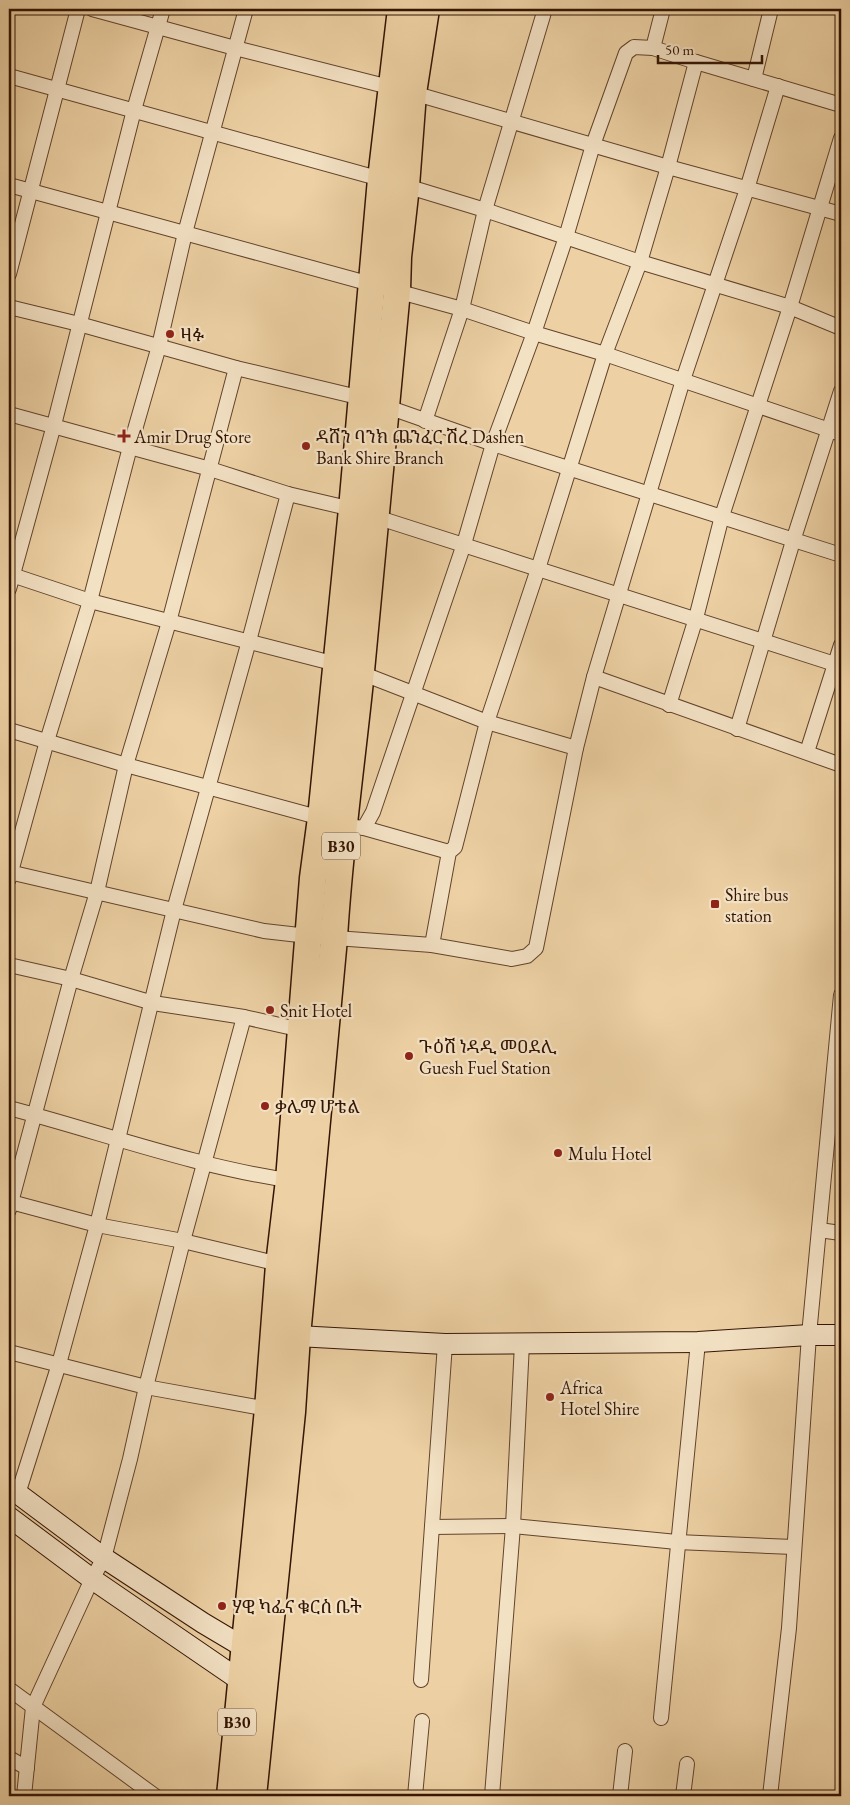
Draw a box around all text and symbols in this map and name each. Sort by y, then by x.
scale bar [658,32,761,64]
text: 50 m [665,40,694,59]
place label: ዛፉ [180,323,204,346]
marker: ዛፉ [164,328,176,340]
place label: Amir Drug Store [133,425,251,448]
place label: ዳሸን ባንክ ጨንፈር ሽረ Dashen Bank Shire Branch [316,425,525,469]
marker: Amir Drug Store [118,430,130,442]
marker: ዳሸን ባንክ ጨንፈር ሽረ Dashen Bank Shire Branch [300,440,312,452]
road number: B30 [322,832,360,859]
place label: Shire bus station [725,883,788,927]
marker: Shire bus station [709,898,721,910]
place label: Snit Hotel [280,999,352,1022]
marker: Snit Hotel [264,1004,276,1016]
place label: ጉዕሽ ነዳዲ መዐደሊ Guesh Fuel Station [419,1035,557,1079]
marker: ጉዕሽ ነዳዲ መዐደሊ Guesh Fuel Station [403,1050,415,1062]
place label: ቃሌማ ሆቴል [275,1095,360,1118]
marker: ቃሌማ ሆቴል [259,1100,271,1112]
place label: Mulu Hotel [568,1142,652,1165]
marker: Mulu Hotel [552,1147,564,1159]
place label: Africa Hotel Shire [559,1376,639,1420]
marker: Africa Hotel Shire [544,1391,556,1403]
place label: ሃዊ ካፌና ቁርስ ቤት [232,1595,362,1618]
marker: ሃዊ ካፌና ቁርስ ቤት [216,1600,228,1612]
road number: B30 [218,1708,256,1735]

